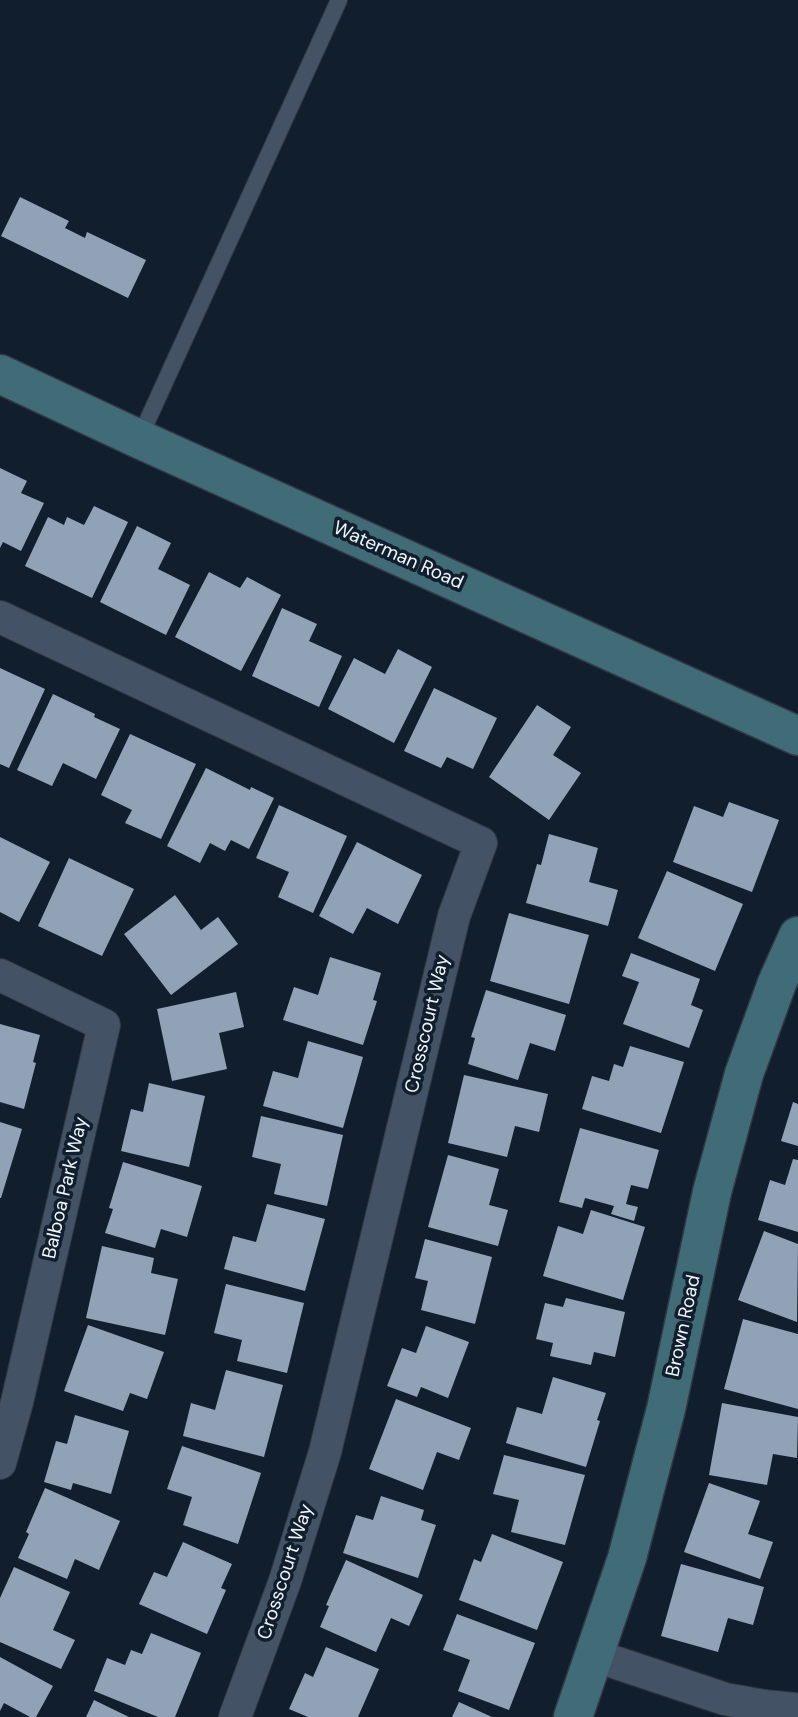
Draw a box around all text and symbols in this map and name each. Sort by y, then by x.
street label: Waterman Road [329,517,467,595]
street label: Crosscourt Way [401,953,455,1095]
street label: Balboa Park Way [39,1115,93,1261]
street label: Brown Road [662,1273,706,1379]
street label: Crosscourt Way [253,1501,319,1643]

